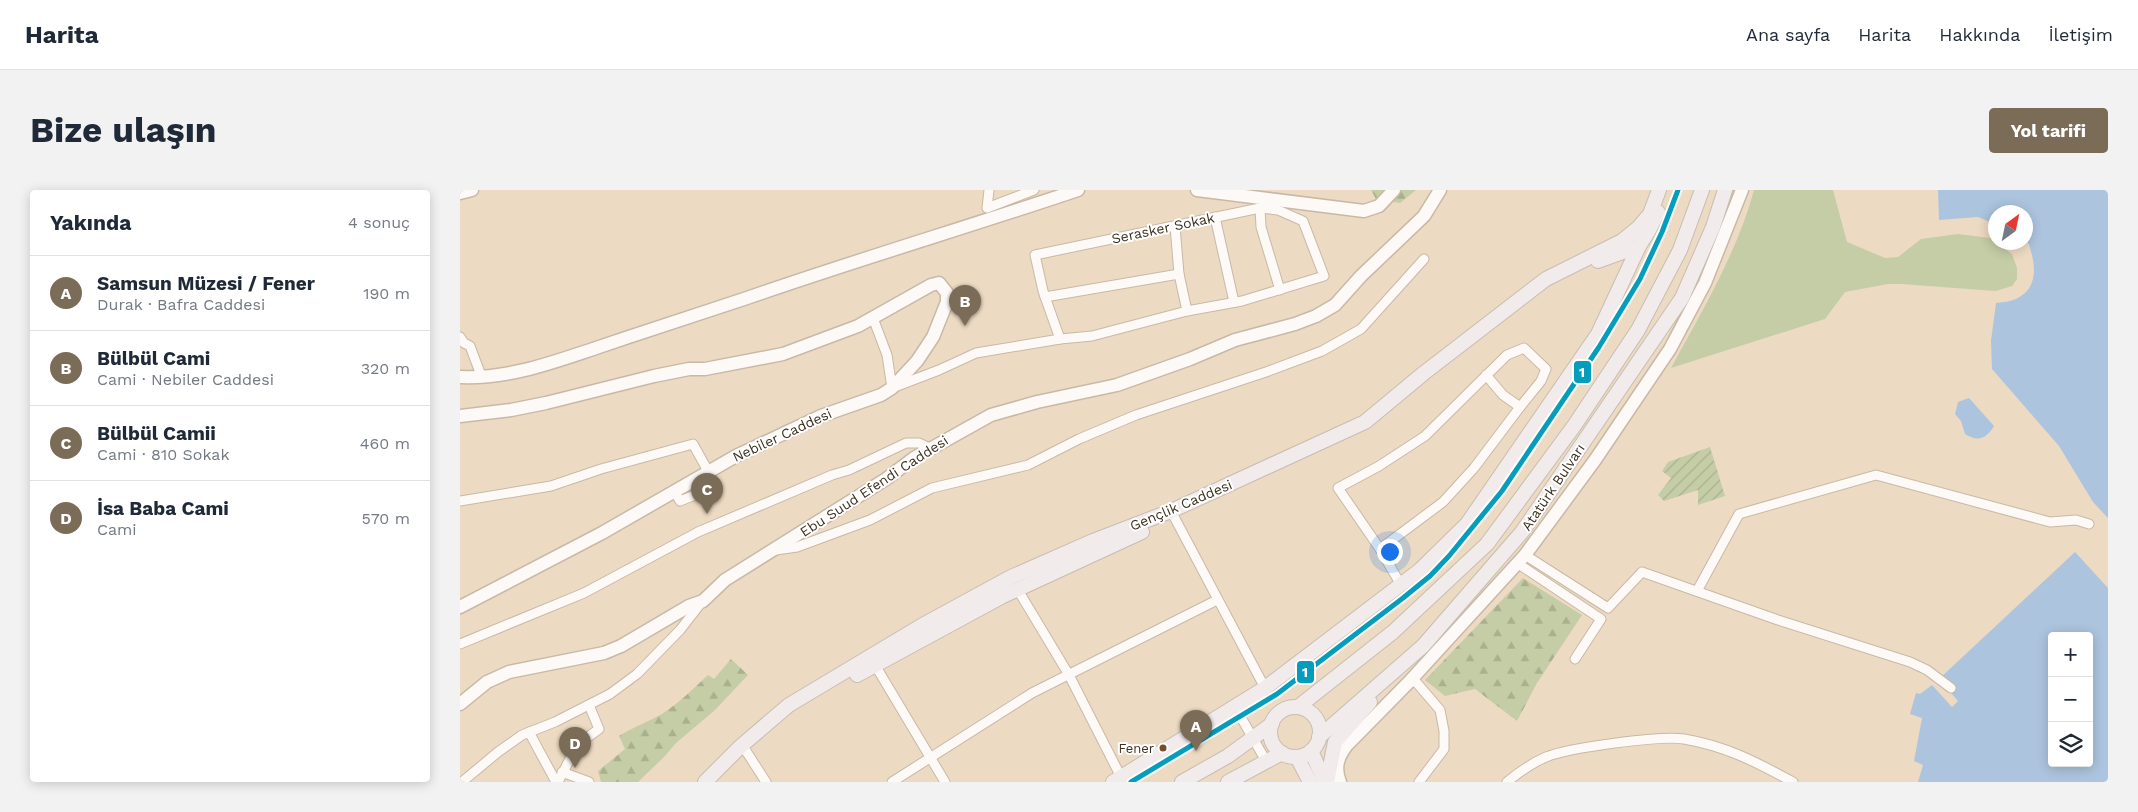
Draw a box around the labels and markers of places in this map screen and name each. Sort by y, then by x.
pin: B [949,285,981,326]
pin: C [691,473,723,514]
pin: A [1180,710,1212,751]
pin: D [559,727,591,768]
place label: Fener [1118,741,1154,756]
marker: Fener [1158,743,1168,753]

